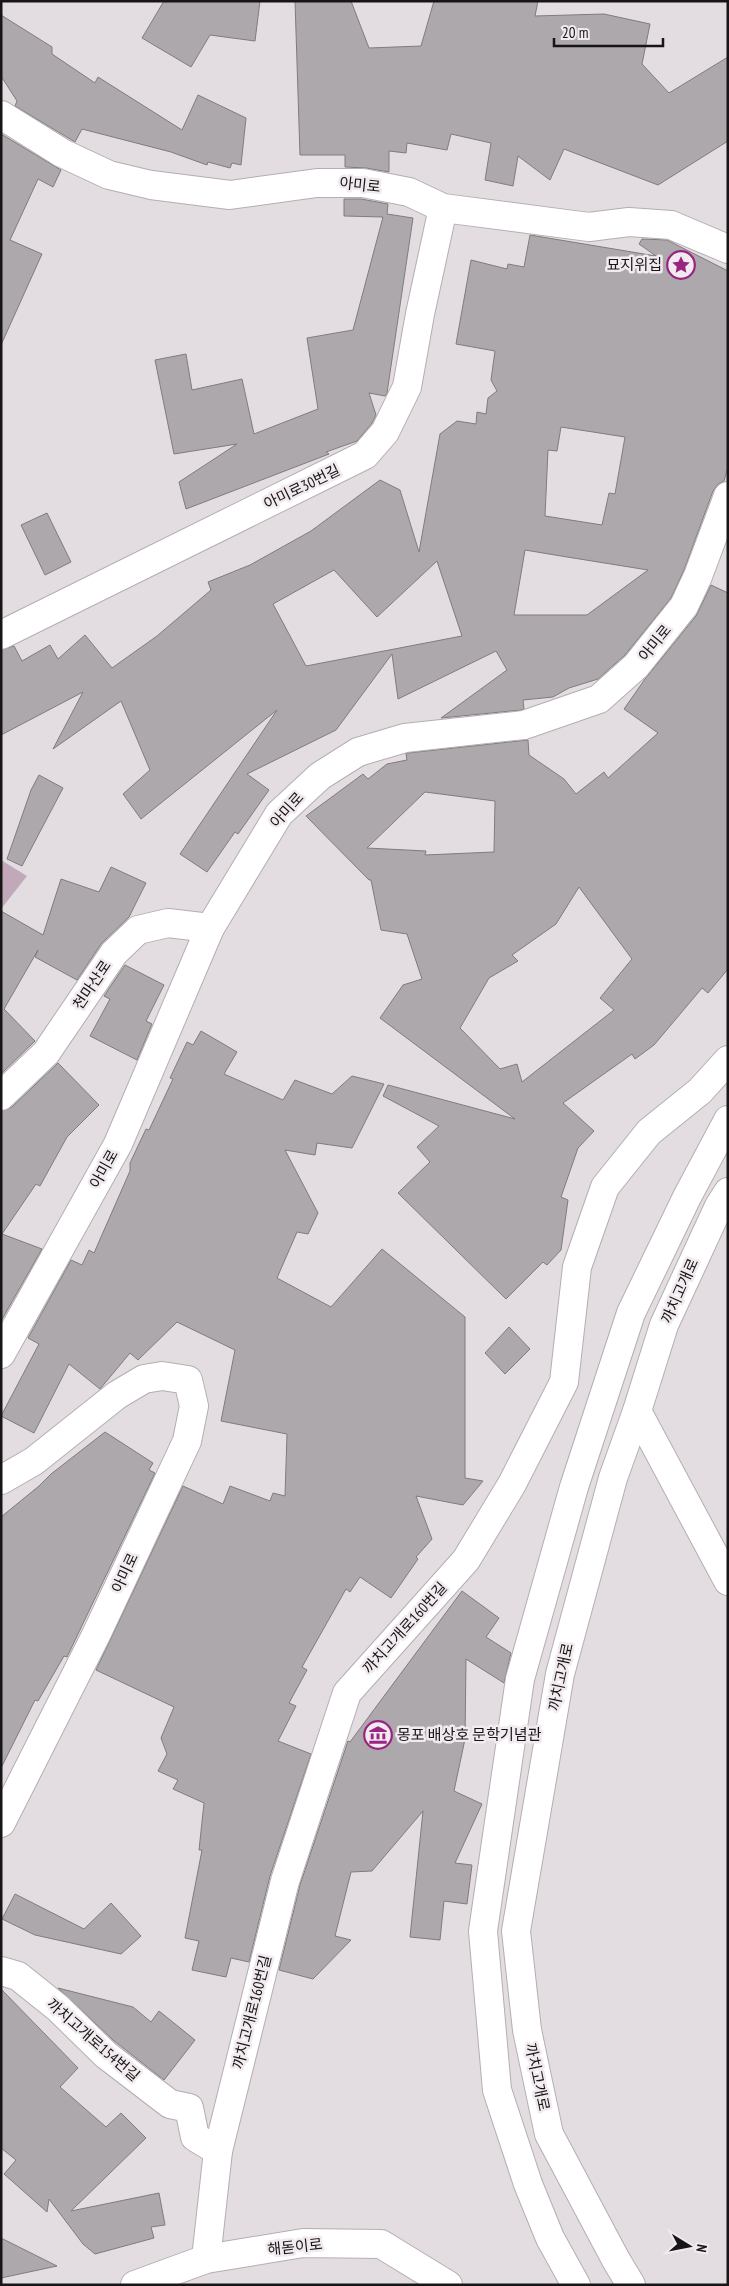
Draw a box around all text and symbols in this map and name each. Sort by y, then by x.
scale bar [554,15,663,47]
text: 20 m [562,23,588,42]
street label: 아미로 [338,173,382,196]
place icon: 묘지위집 [666,250,696,280]
place label: 묘지위집 [607,255,662,274]
street label: 아미로30번길 [261,460,343,513]
street label: 아미로 [634,621,675,665]
street label: 아미로 [266,788,308,831]
street label: 천마산로 [68,957,115,1013]
street label: 아미로 [85,1146,122,1191]
street label: 까치고개로 [657,1255,702,1326]
street label: 아미로 [107,1550,142,1596]
street label: 까치고개로160번길 [358,1578,451,1677]
street label: 까치고개로 [544,1641,577,1713]
museum icon: 몽포 배상호 문학기념관 [363,1720,393,1750]
place label: 몽포 배상호 문학기념관 [397,1725,542,1744]
street label: 까치고개로160번길 [228,1953,275,2071]
street label: 까치고개로154번길 [43,1994,144,2085]
street label: 까치고개로 [521,2041,554,2113]
north arrow [664,2221,714,2271]
street label: 해돋이로 [267,2234,323,2259]
text: N [692,2243,711,2254]

